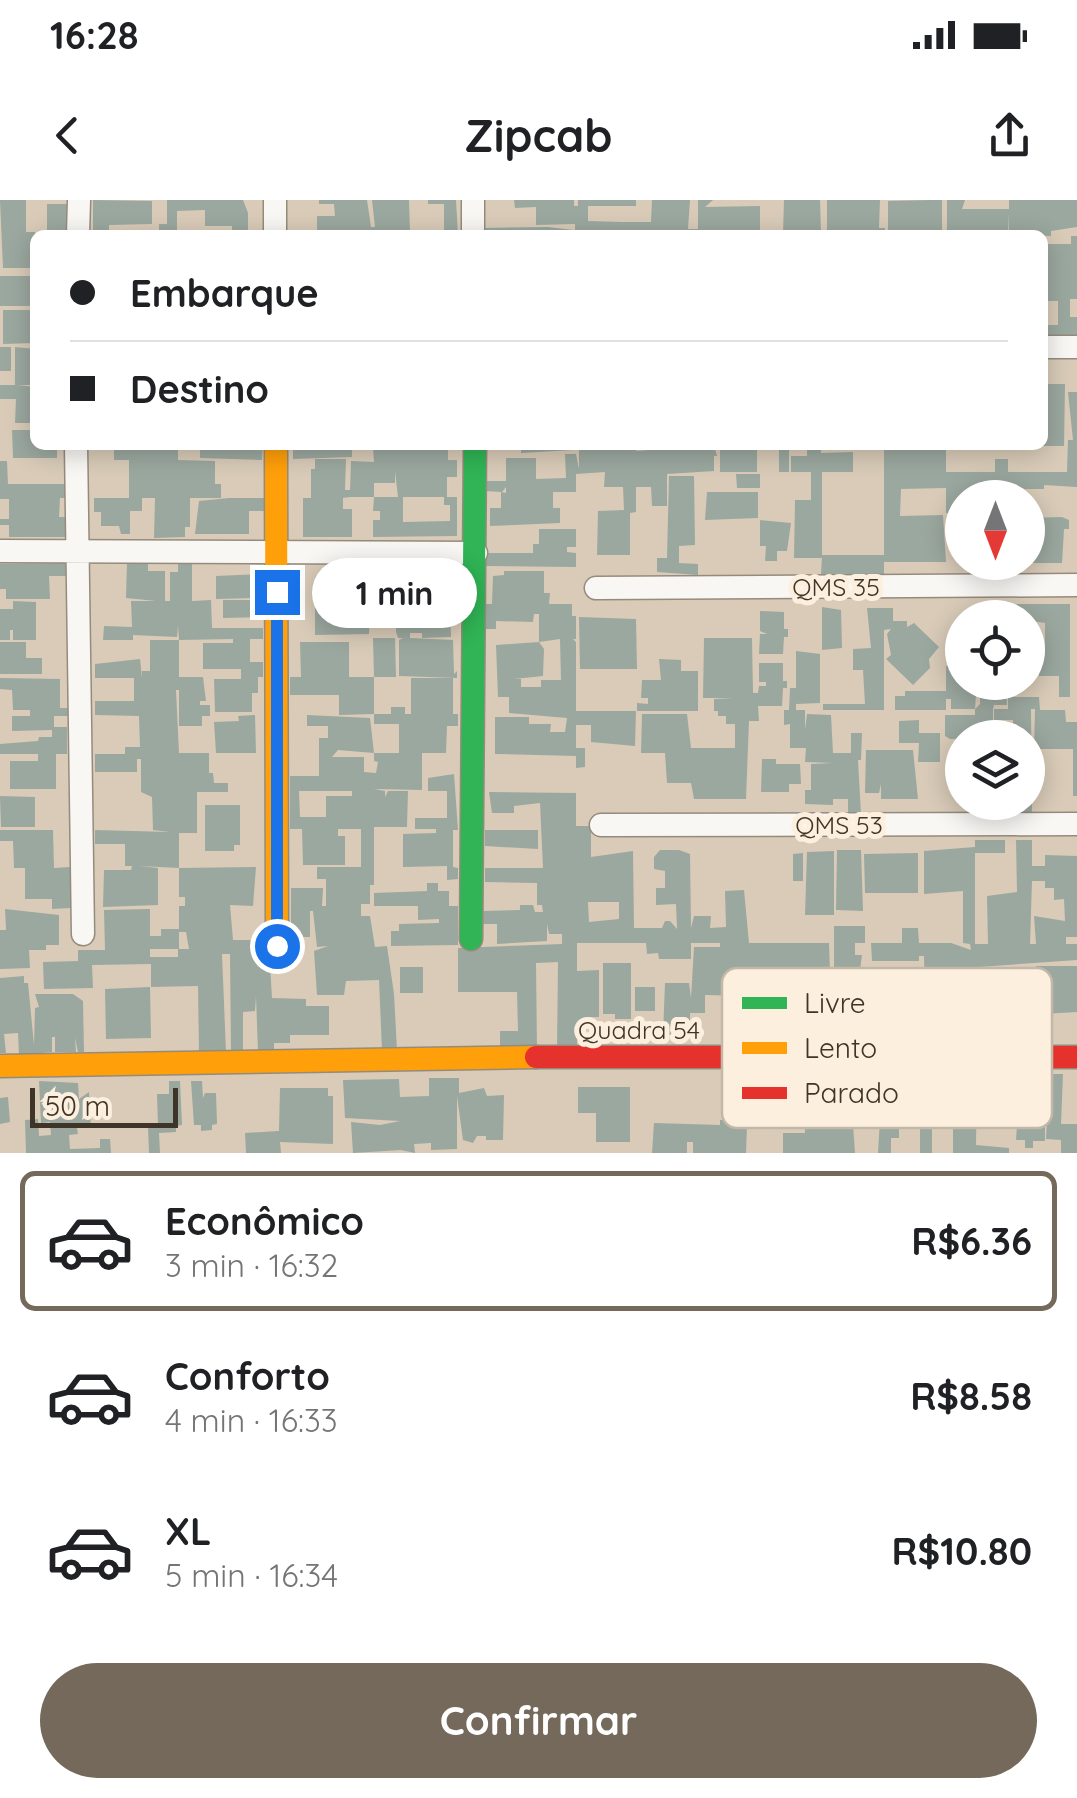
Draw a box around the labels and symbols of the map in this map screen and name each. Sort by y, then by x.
north arrow [945,480,1045,580]
callout: 1 min [312,557,477,627]
route end [255,570,300,615]
street label: QMS 35 [792,571,880,602]
street label: QMS 53 [795,809,883,840]
route start [255,924,300,969]
legend [722,968,1052,1128]
text: Livre [804,985,866,1020]
street label: Quadra 54 [578,1014,700,1045]
text: Lento [804,1030,877,1065]
text: Parado [804,1075,899,1110]
scale bar [30,1083,178,1128]

